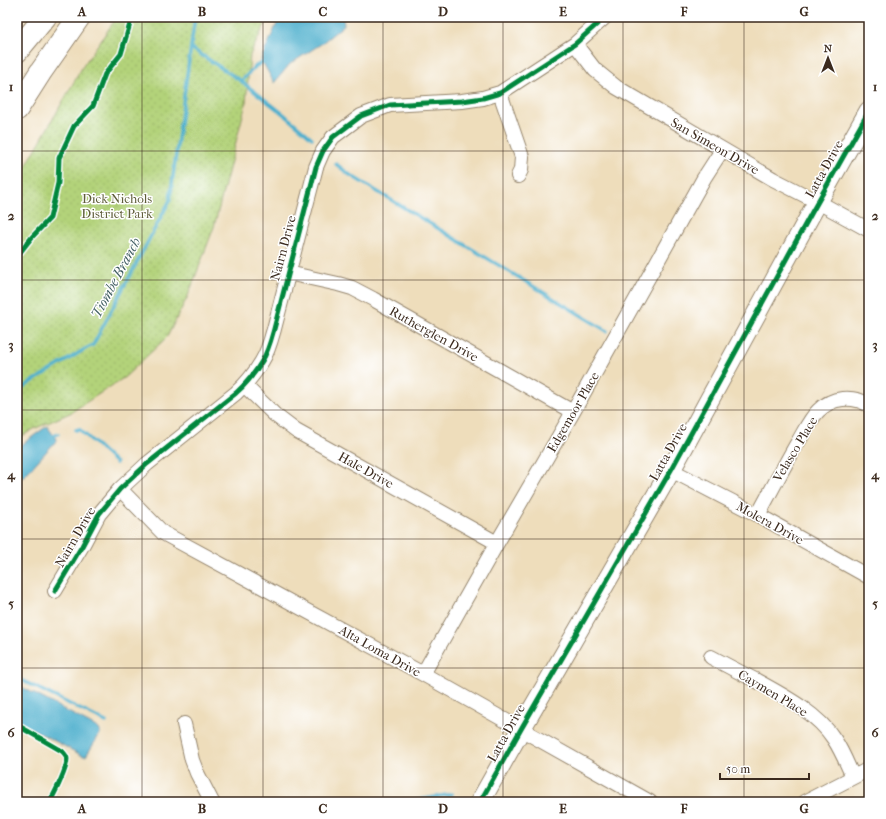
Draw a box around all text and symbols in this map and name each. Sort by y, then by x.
text: A [77,4,87,19]
text: B [198,4,207,19]
text: C [319,4,328,19]
text: D [438,4,448,19]
text: E [559,4,567,19]
text: F [680,4,688,19]
text: G [799,4,809,19]
north arrow [808,38,848,78]
text: N [824,42,833,55]
text: 1 [9,79,14,94]
text: 1 [873,79,878,94]
street label: San Simeon Drive [668,115,762,178]
street label: Latta Drive [802,137,846,201]
park label: Dick Nichols District Park [81,191,153,221]
text: 2 [8,208,15,223]
text: 2 [872,208,879,223]
street label: Nairn Drive [267,213,299,282]
water label: Tiombe Branch [88,235,144,321]
street label: Rutherglen Drive [387,303,482,365]
text: 3 [8,337,14,353]
text: 3 [872,337,878,353]
street label: Edgemoor Place [544,369,602,455]
street label: Velasco Place [769,413,821,485]
street label: Latta Drive [646,420,690,484]
street label: Hale Drive [336,449,397,492]
text: 4 [6,467,16,483]
text: 4 [870,467,880,483]
street label: Molera Drive [734,498,807,548]
street label: Nairn Drive [52,504,99,570]
text: 5 [8,596,14,611]
text: 5 [872,596,878,611]
street label: Alta Loma Drive [336,622,424,680]
street label: Caymen Place [735,666,811,720]
street label: Latta Drive [484,701,528,765]
text: 6 [7,725,15,740]
text: 6 [871,725,879,740]
scale bar [720,755,809,781]
text: 50 m [726,762,750,776]
text: A [77,801,87,816]
text: B [198,801,207,816]
text: C [319,801,328,816]
text: D [438,801,448,816]
text: E [559,801,567,816]
text: F [680,801,688,816]
text: G [799,801,809,816]

